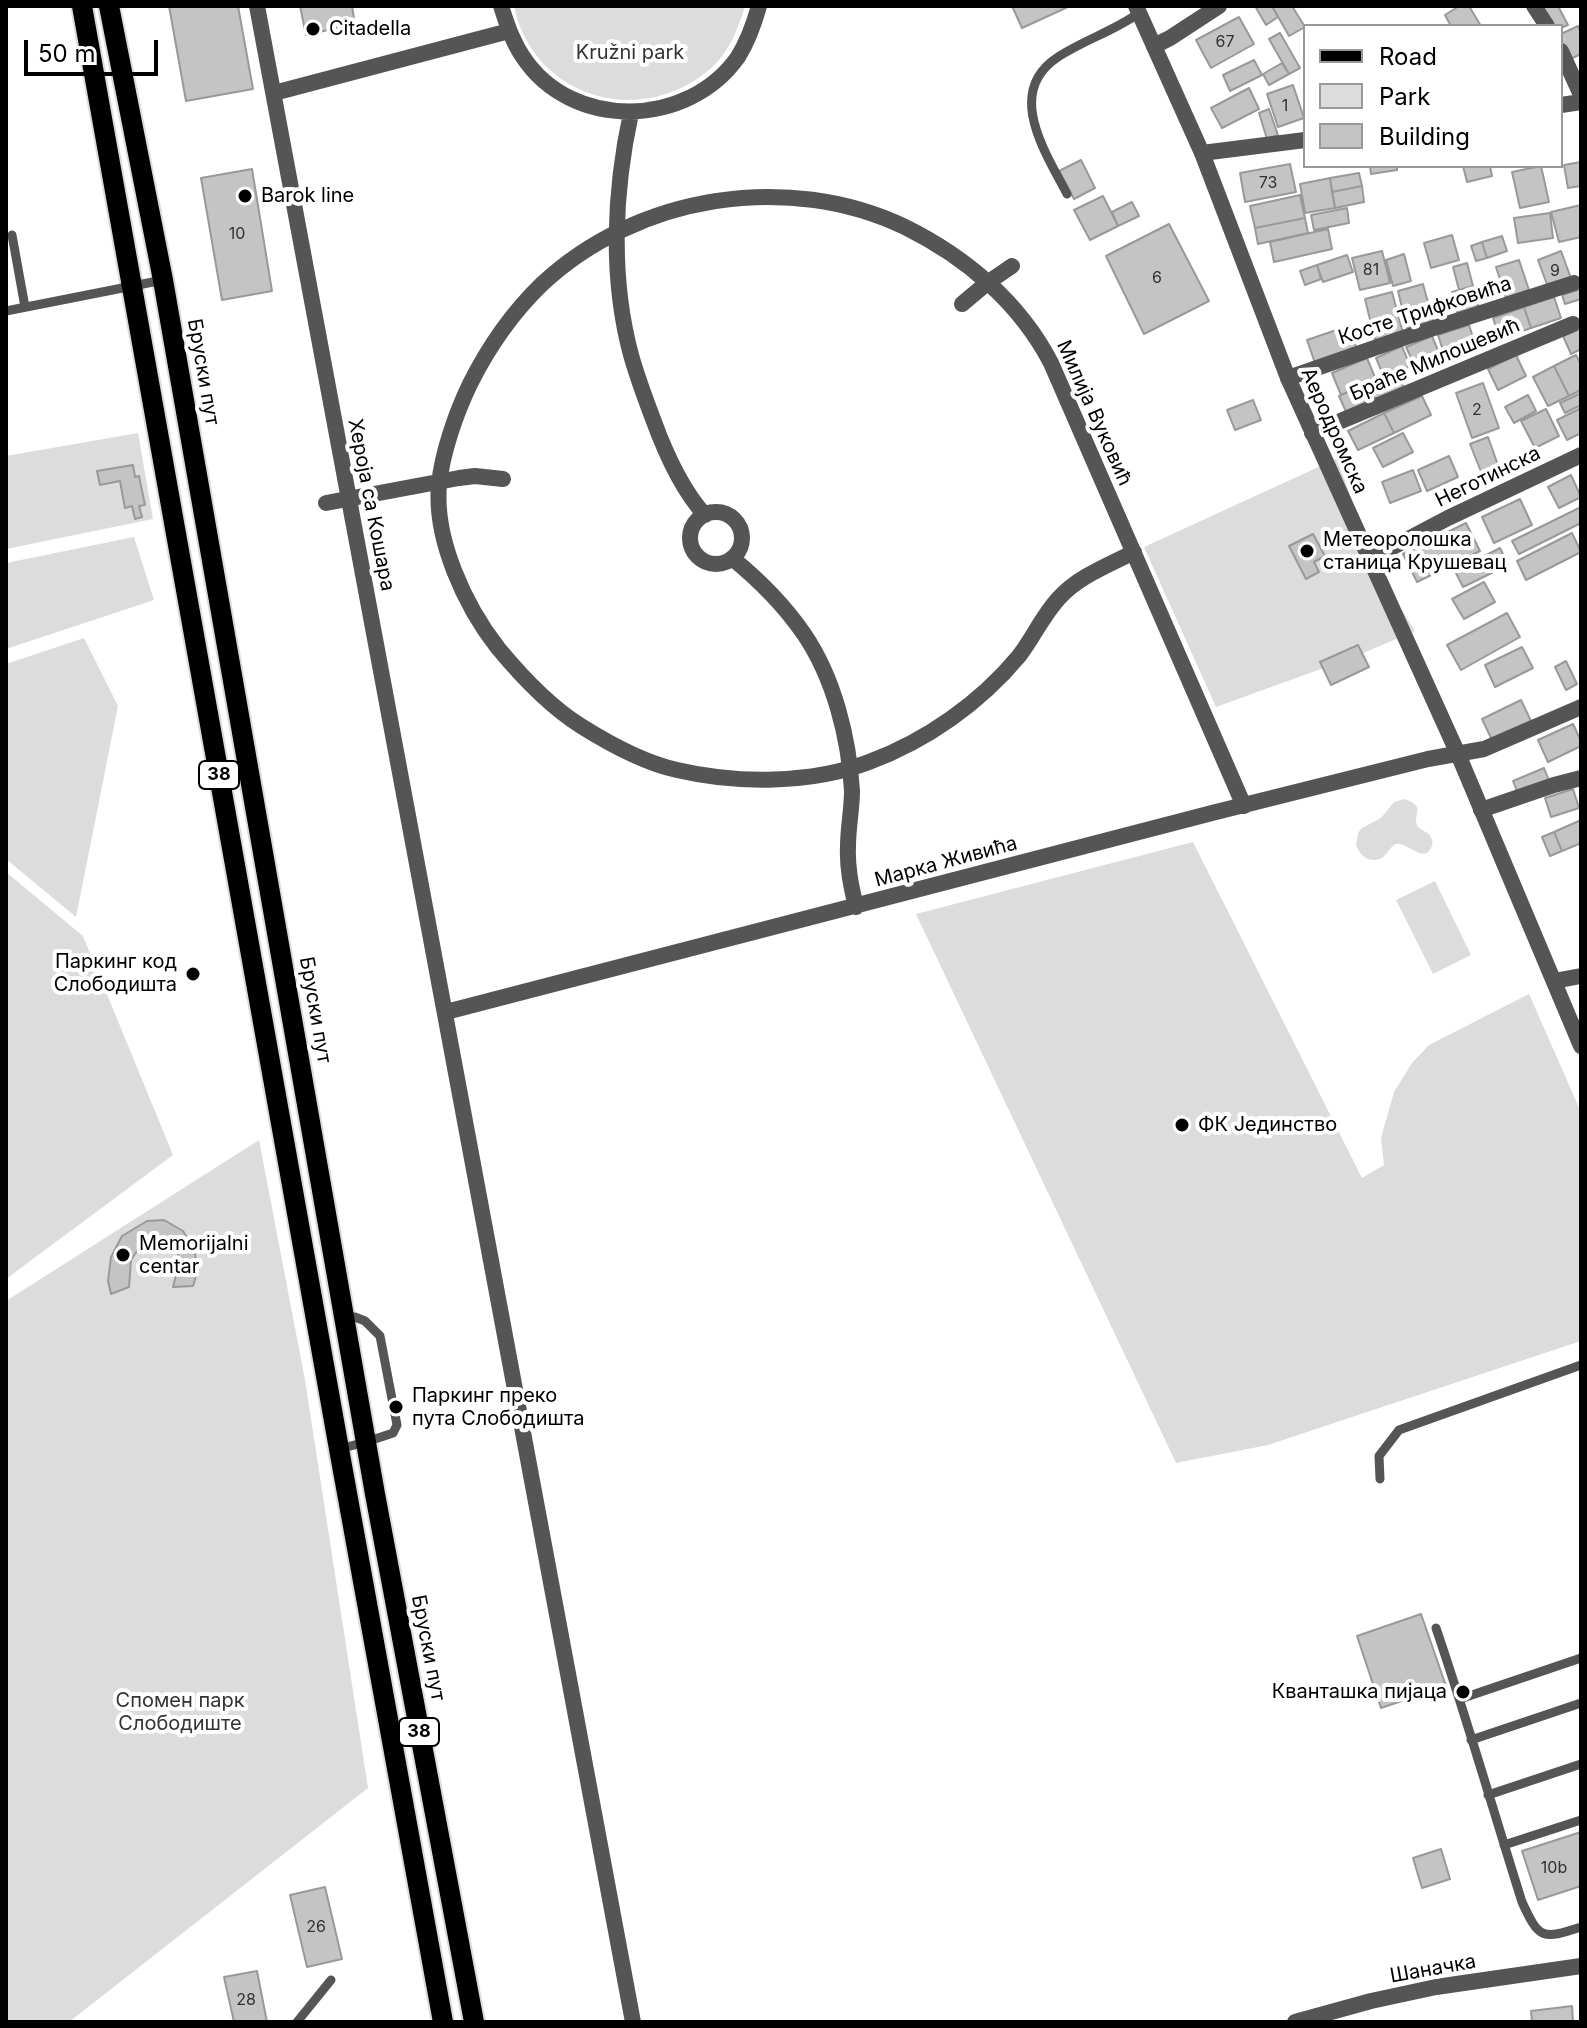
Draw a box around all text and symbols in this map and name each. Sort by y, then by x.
place label: Citadella [329,17,411,41]
marker: Citadella [304,20,322,38]
scale bar [28,24,162,74]
legend [1303,24,1563,168]
house number: 67 [1216,32,1234,52]
text: 50 m [38,39,96,68]
park label: Kružni park [576,41,684,65]
text: Road [1379,42,1437,71]
text: Park [1379,82,1430,111]
house number: 1 [1282,96,1288,116]
text: Building [1379,122,1470,151]
house number: 73 [1259,173,1277,193]
place label: Barok line [261,184,354,208]
marker: Barok line [236,187,254,205]
house number: 10 [229,224,245,244]
house number: 81 [1363,260,1379,280]
house number: 9 [1550,261,1560,281]
house number: 6 [1152,268,1162,288]
street label: Косте Трифковића [1335,272,1515,350]
street label: Браће Милошевић [1346,313,1524,407]
street label: Бруски пут [182,317,224,427]
street label: Милија Вуковић [1051,337,1137,489]
street label: Аеродромска [1296,364,1372,498]
house number: 2 [1472,400,1482,420]
street label: Хероја са Кошара [343,417,399,593]
street label: Неготинска [1432,441,1544,513]
place label: Метеоролошка станица Крушевац [1323,528,1507,575]
marker: Метеоролошка станица Крушевац [1298,542,1316,560]
road number: 38 [199,761,239,789]
street label: Марка Живића [872,831,1020,893]
place label: Паркинг код Слободишта [54,950,177,997]
street label: Бруски пут [294,955,336,1065]
marker: Паркинг код Слободишта [184,965,202,983]
place label: ФК Јединство [1198,1113,1337,1137]
marker: ФК Јединство [1173,1116,1191,1134]
place label: Memorijalni centar [139,1232,249,1279]
marker: Memorijalni centar [114,1246,132,1264]
place label: Паркинг преко пута Слободишта [412,1384,584,1431]
marker: Паркинг преко пута Слободишта [387,1398,405,1416]
street label: Бруски пут [406,1593,450,1703]
place label: Кванташка пијаца [1272,1680,1447,1704]
marker: Кванташка пијаца [1454,1683,1472,1701]
park label: Спомен парк Слободиште [116,1689,244,1736]
road number: 38 [399,1718,439,1746]
house number: 10b [1541,1858,1567,1878]
house number: 26 [306,1917,326,1937]
street label: Шаначка [1388,1950,1478,1988]
house number: 28 [236,1990,256,2010]

